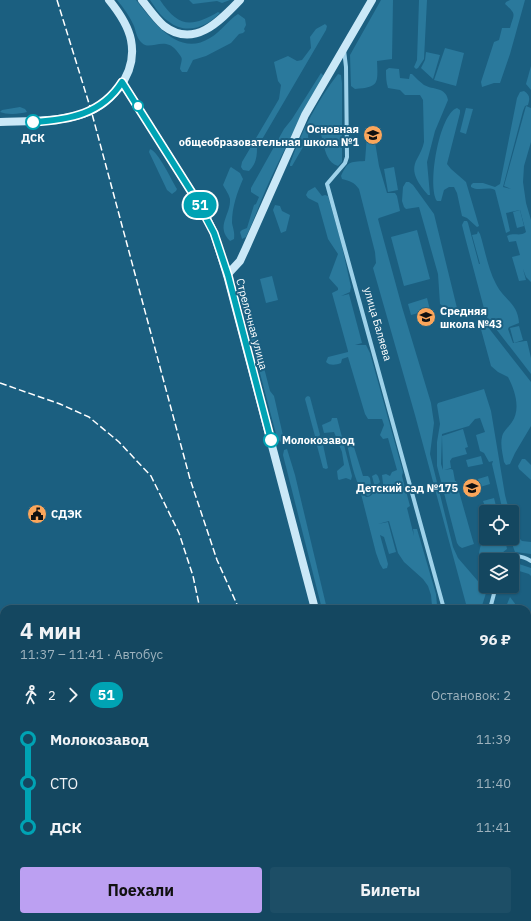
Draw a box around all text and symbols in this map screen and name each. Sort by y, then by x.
unlabelled marker [132,100,144,112]
marker: ДСК [25,114,41,130]
place label: Основная общеобразовательная школа №1 [179,122,359,149]
school or university icon: Основная общеобразовательная школа №1 [362,124,384,146]
place label: ДСК [21,131,45,145]
line badge: 51 [182,192,218,218]
text: 51 [192,196,208,214]
street label: Стрелочная улица [233,277,271,371]
street label: улица Баляева [361,285,395,363]
place label: Средняя школа №43 [440,304,502,331]
school or university icon: Средняя школа №43 [415,306,437,328]
marker: Молокозавод [263,432,279,448]
place label: Молокозавод [282,433,355,447]
school or university icon: Детский сад №175 [461,477,483,499]
place label: Детский сад №175 [356,481,458,495]
public building icon: СДЭК [26,503,48,525]
map controls [479,505,519,593]
button: locate [479,505,519,545]
place label: СДЭК [51,507,82,521]
button: layers [479,553,519,593]
text: 4 мин [20,616,81,645]
text: 96 ₽ [480,630,511,649]
text: 11:37 – 11:41 · Автобус [20,646,163,663]
icon: walk [20,684,42,706]
icon: forward [62,684,84,706]
text: 51 [98,686,115,704]
text: 2 [48,687,56,704]
text: Остановок: 2 [431,687,511,704]
text: Молокозавод [50,730,149,749]
text: 11:39 [476,731,511,748]
text: СТО [50,774,78,793]
text: 11:40 [476,775,511,792]
text: ДСК [50,818,82,837]
text: 11:41 [476,819,511,836]
button: Поехали [20,867,262,913]
button: Билеты [270,867,511,913]

